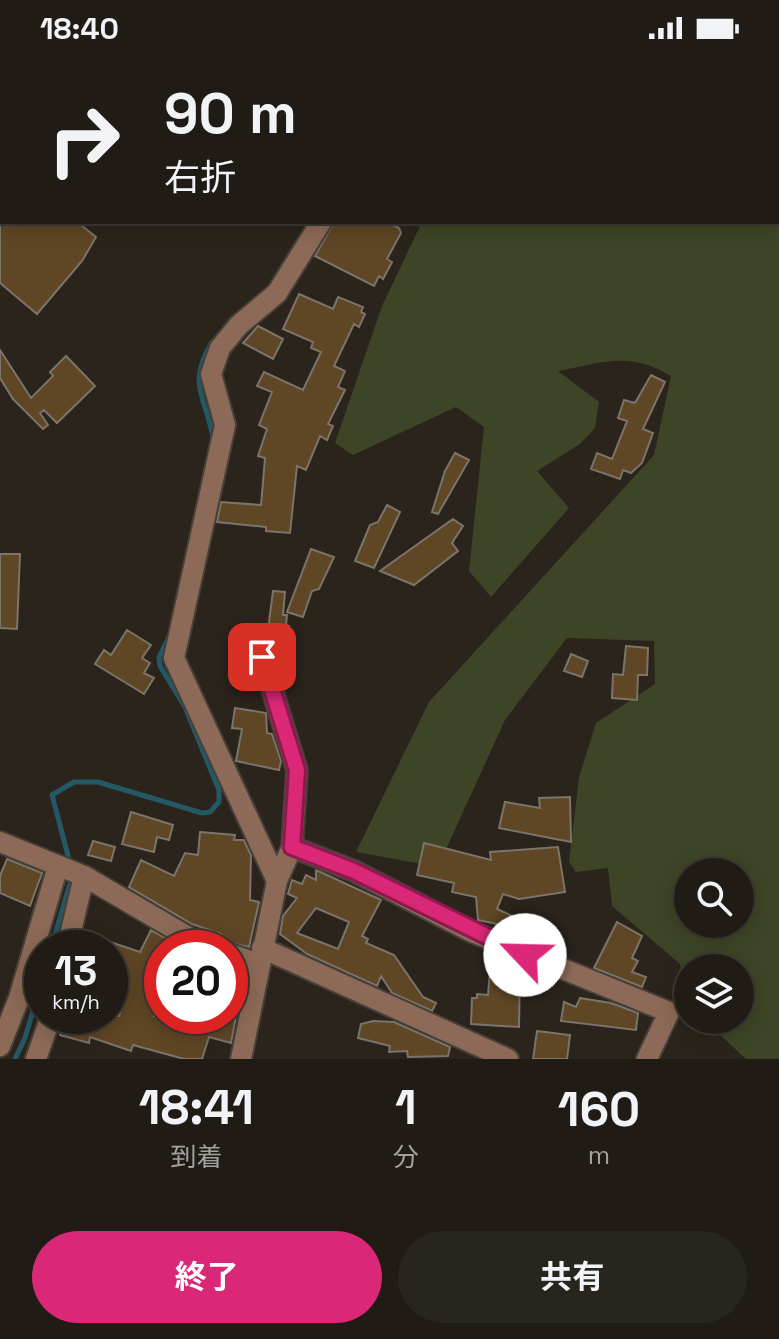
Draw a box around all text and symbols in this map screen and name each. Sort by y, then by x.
text: 18:40 [40,9,119,48]
text: 90 m [164,78,297,149]
icon: right [32,88,136,192]
text: 右折 [164,155,236,201]
pin [228,623,296,691]
icon: arrive [240,635,284,679]
map controls [674,858,754,1034]
button: search [674,858,754,938]
position arrow [483,913,567,997]
speed limit sign: 20 [144,930,248,1034]
text: 13 [55,946,97,997]
button: layers [674,954,754,1034]
text: km/h [52,989,100,1015]
text: 18:41 [139,1077,254,1138]
text: 1 [395,1077,417,1138]
text: 160 [558,1079,640,1140]
text: m [588,1138,610,1172]
text: 到着 [170,1140,222,1174]
text: 分 [393,1140,419,1174]
button: 終了 [32,1231,382,1323]
button: 共有 [398,1231,747,1323]

